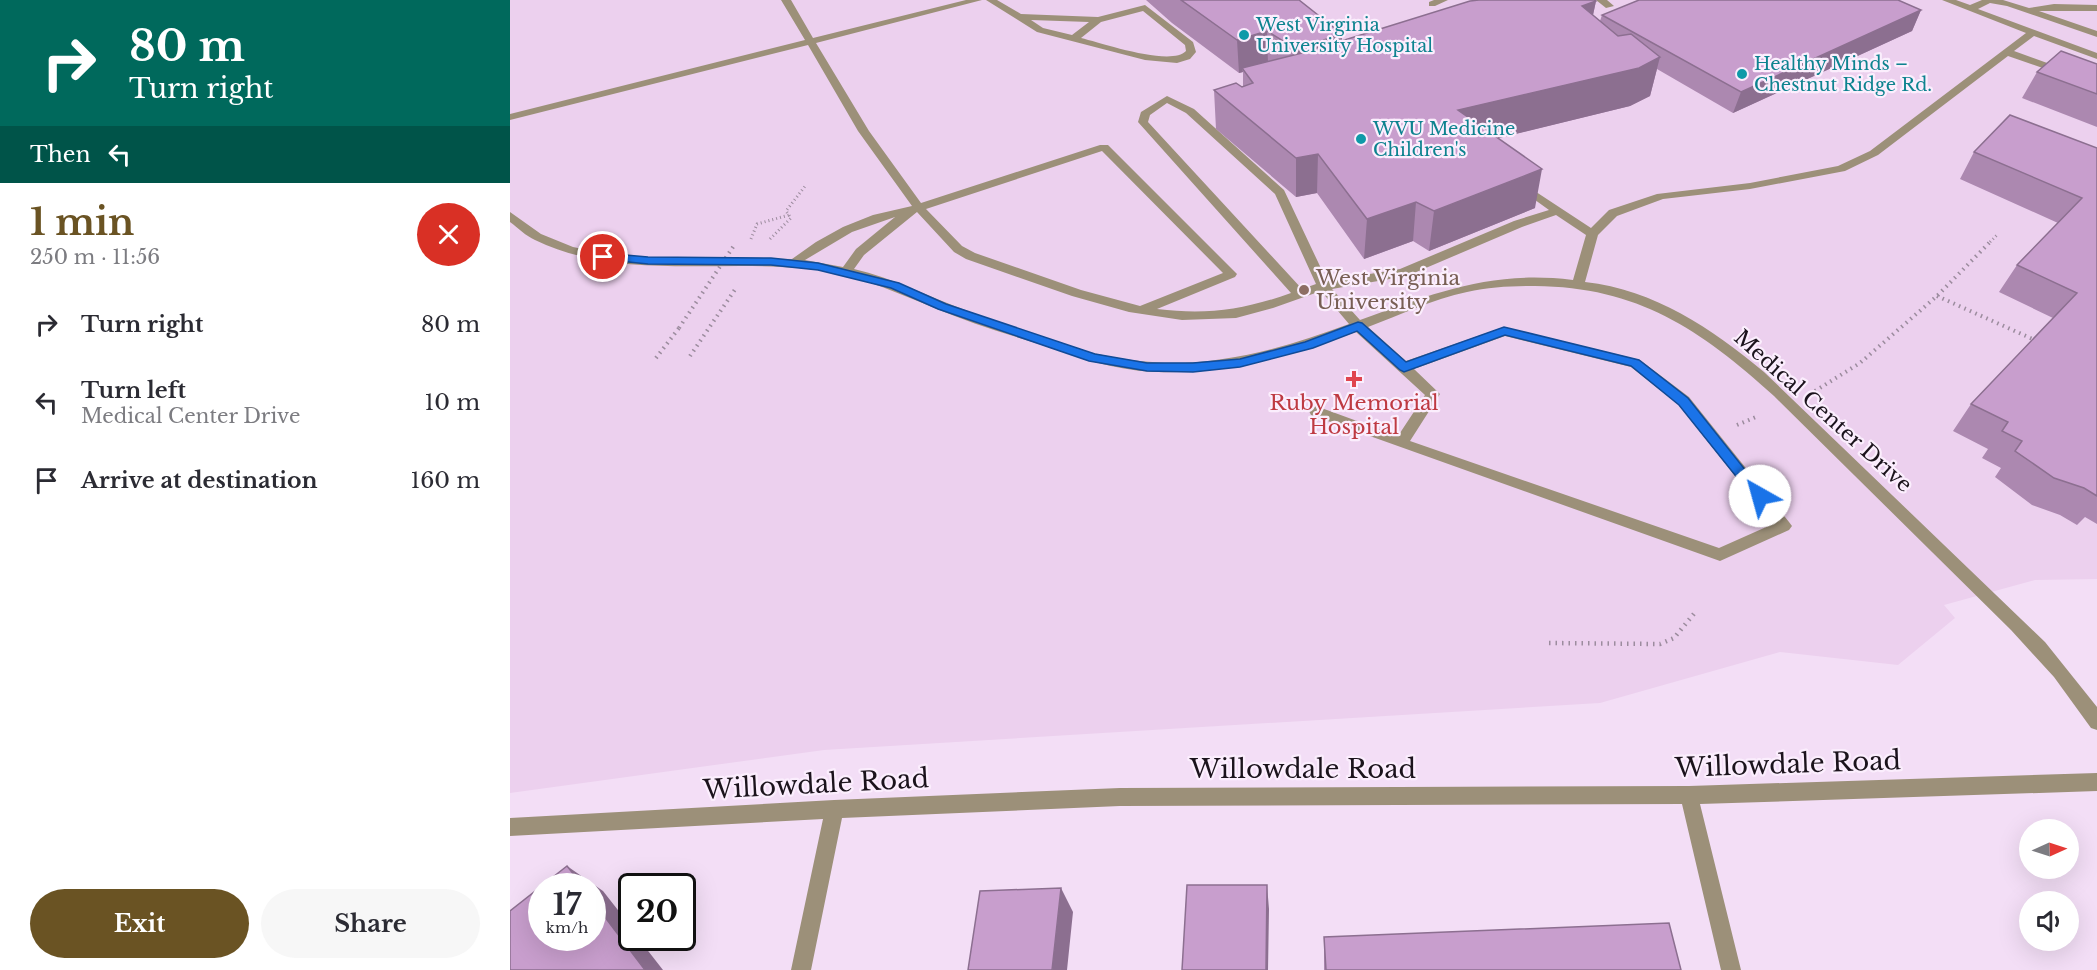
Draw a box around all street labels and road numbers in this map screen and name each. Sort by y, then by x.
street label: Medical Center Drive [1729,324,1917,498]
street label: Willowdale Road [1673,744,1902,784]
street label: Willowdale Road [1189,753,1416,785]
street label: Willowdale Road [701,762,930,806]

